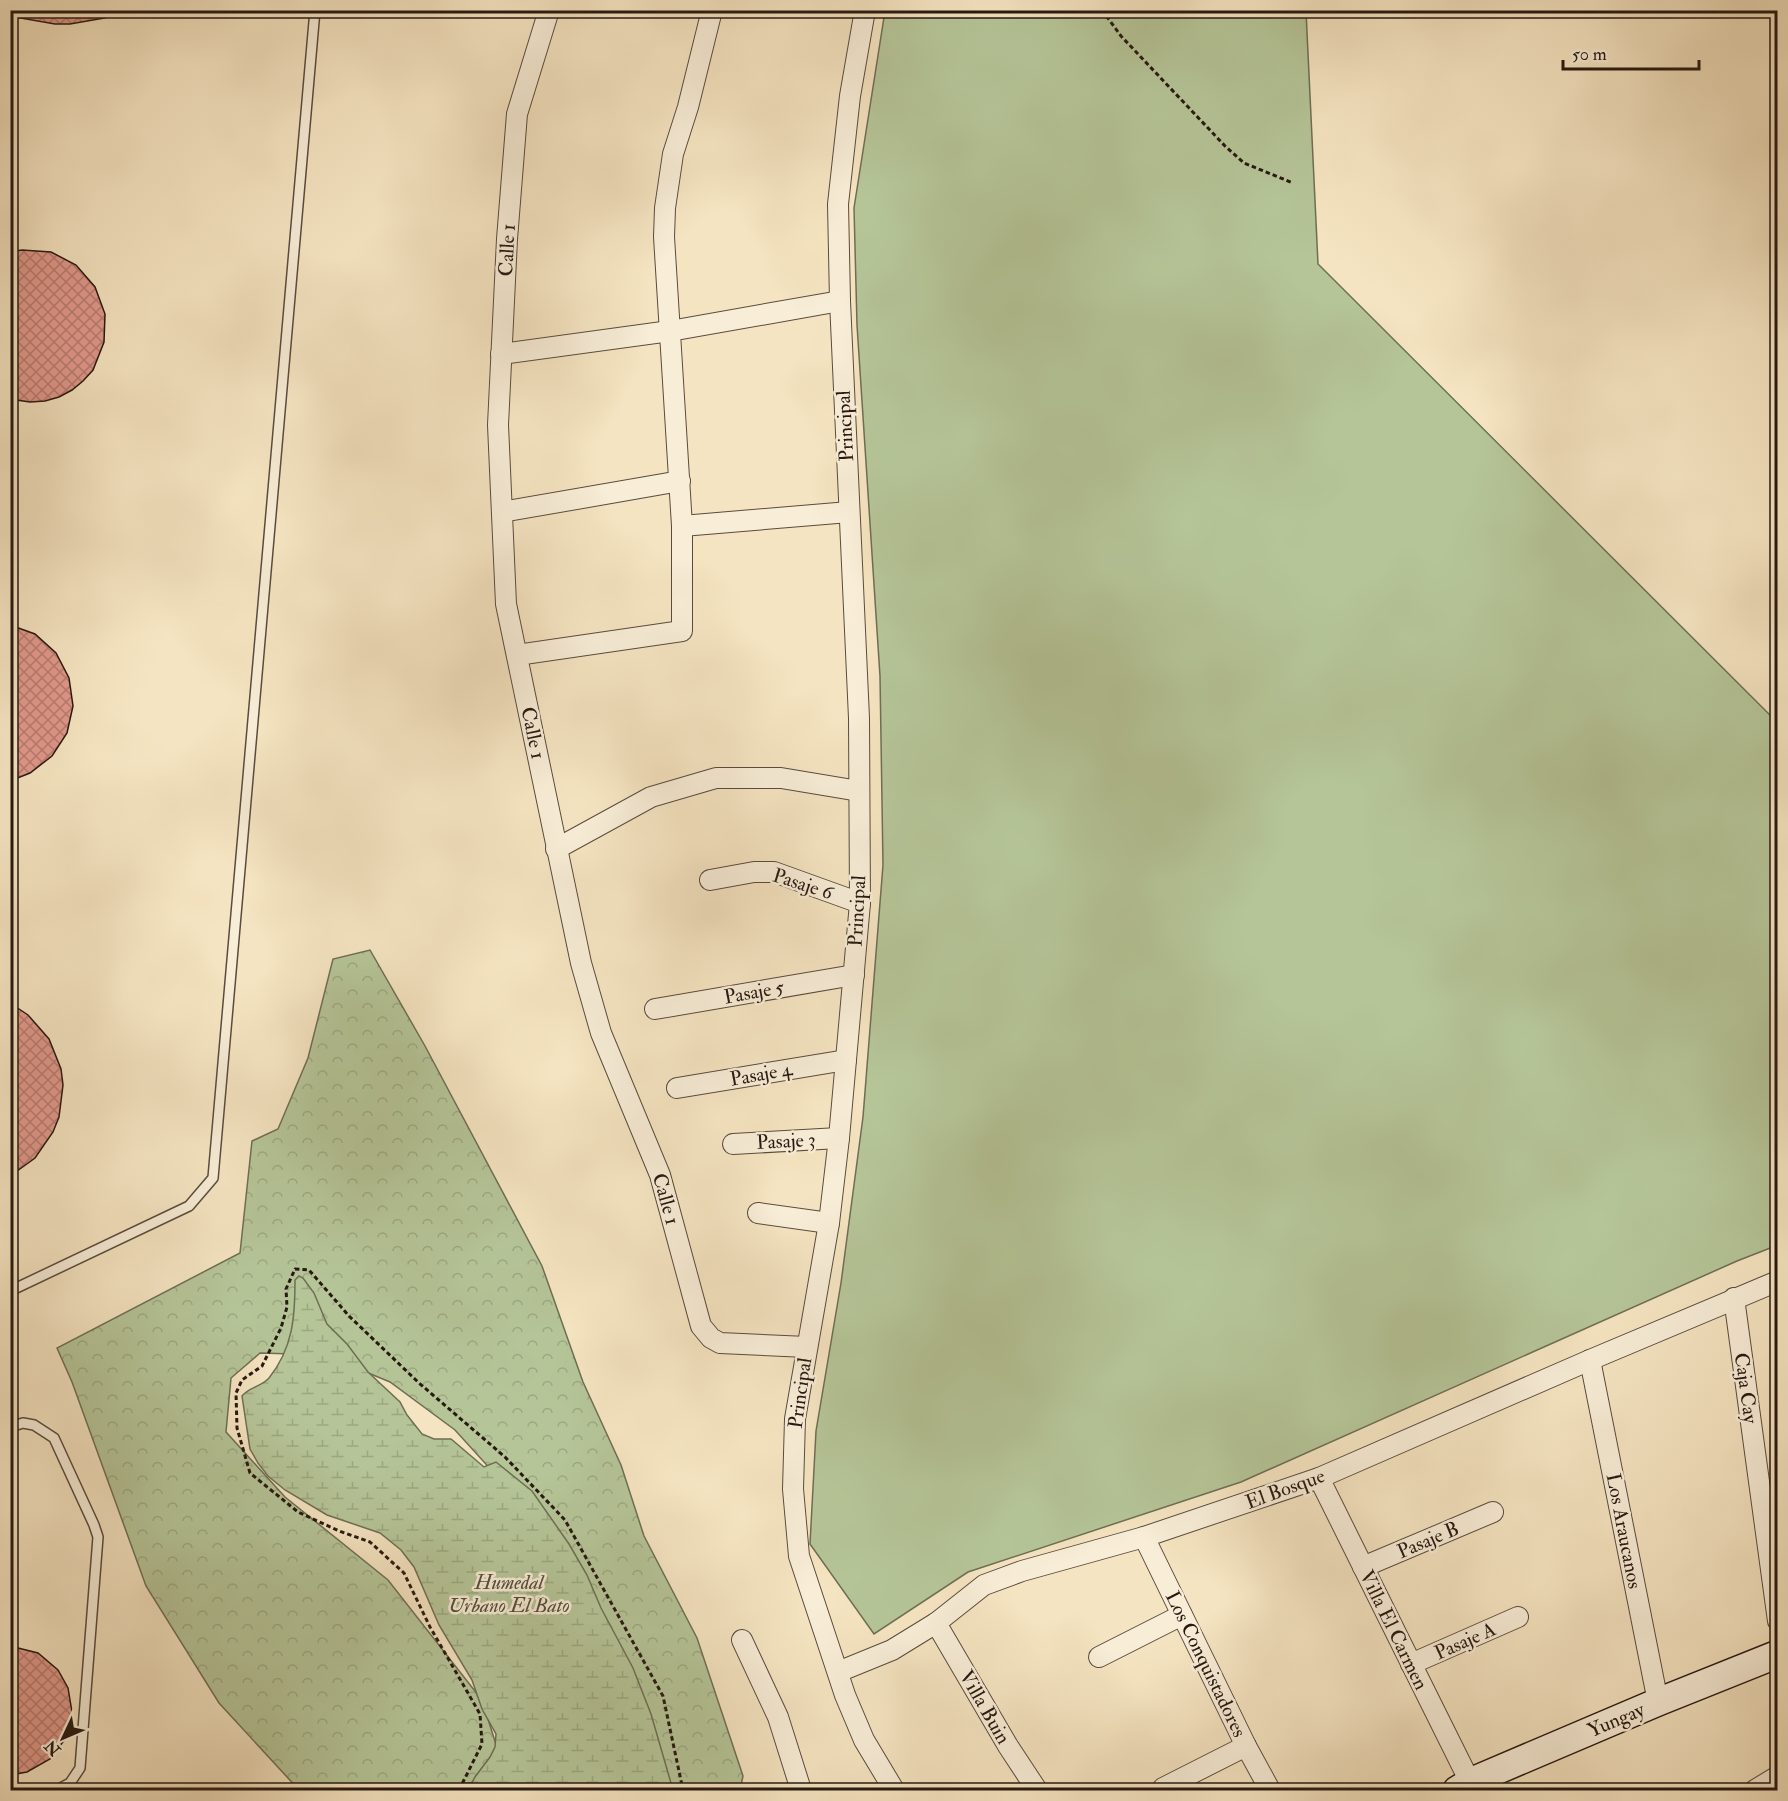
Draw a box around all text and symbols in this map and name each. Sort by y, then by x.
scale bar [1563,33,1700,71]
text: 50 m [1572,43,1607,66]
street label: Calle 1 [493,223,521,277]
street label: Principal [831,390,860,462]
street label: Calle 1 [515,705,551,761]
street label: Pasaje 6 [770,863,837,906]
street label: Principal [843,875,872,947]
street label: Pasaje 5 [722,974,786,1010]
street label: Pasaje 4 [728,1056,795,1092]
street label: Pasaje 3 [756,1127,816,1155]
street label: Calle 1 [647,1170,685,1228]
street label: Caja Cay [1729,1351,1764,1426]
street label: Principal [783,1356,818,1430]
street label: El Bosque [1242,1463,1328,1515]
street label: Los Araucanos [1601,1471,1647,1591]
street label: Pasaje B [1393,1516,1463,1564]
street label: Villa El Carmen [1354,1566,1434,1694]
park label: Humedal Urbano El Bato [448,1570,570,1618]
street label: Los Conquistadores [1160,1587,1252,1741]
street label: Pasaje A [1430,1616,1500,1666]
street label: Villa Buin [954,1666,1016,1748]
street label: Yungay [1584,1696,1649,1743]
north arrow [33,1708,93,1768]
text: N [40,1735,66,1761]

